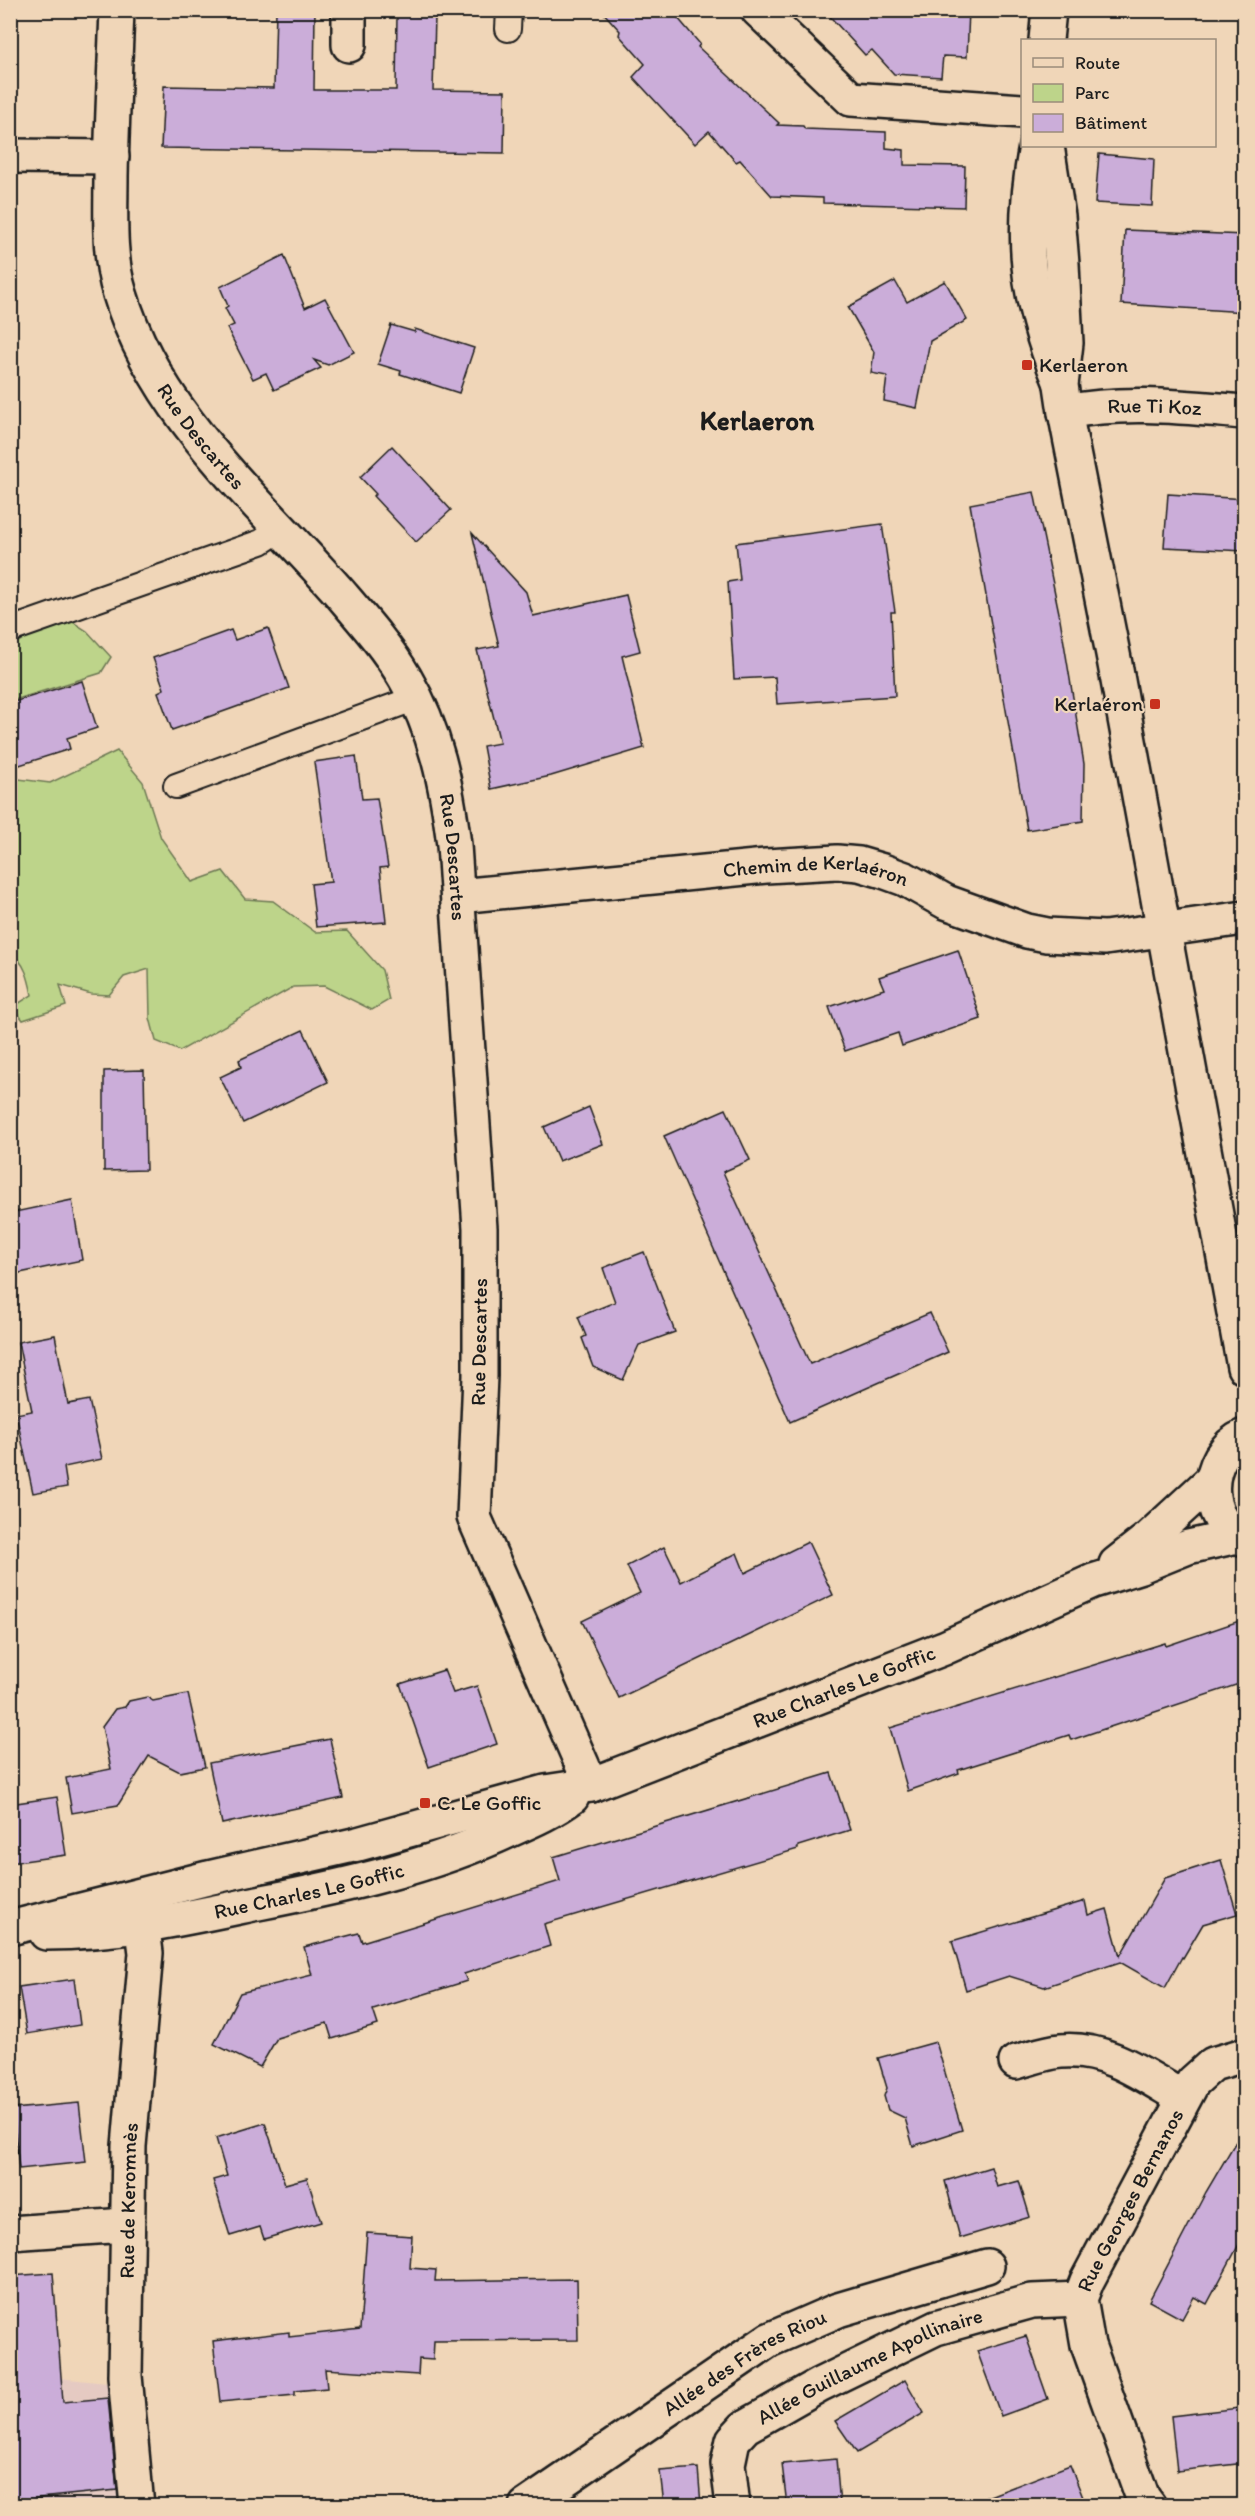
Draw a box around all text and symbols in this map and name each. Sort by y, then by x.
legend [1021,39,1216,147]
text: Route [1075,52,1120,74]
text: Parc [1075,82,1109,104]
text: Bâtiment [1075,112,1148,134]
place label: Kerlaeron [1039,352,1128,377]
marker: Kerlaeron [1020,358,1034,372]
street label: Rue Descartes [152,378,251,494]
street label: Rue Ti Koz [1107,392,1203,420]
district label: Kerlaeron [700,404,815,437]
place label: Kerlaéron [1054,691,1143,716]
marker: Kerlaéron [1148,697,1162,711]
street label: Rue Descartes [434,791,472,921]
street label: Chemin de Kerlaéron [721,849,912,891]
street label: Rue Descartes [465,1278,492,1406]
street label: Rue Charles Le Goffic [749,1640,939,1733]
place label: C. Le Goffic [437,1790,542,1815]
marker: C. Le Goffic [418,1796,432,1810]
street label: Rue Charles Le Goffic [212,1857,407,1924]
street label: Rue Georges Bernanos [1071,2104,1188,2295]
street label: Rue de Keromnès [114,2121,143,2279]
street label: Allée des Frères Riou [658,2303,830,2421]
street label: Allée Guillaume Apollinaire [752,2303,985,2430]

